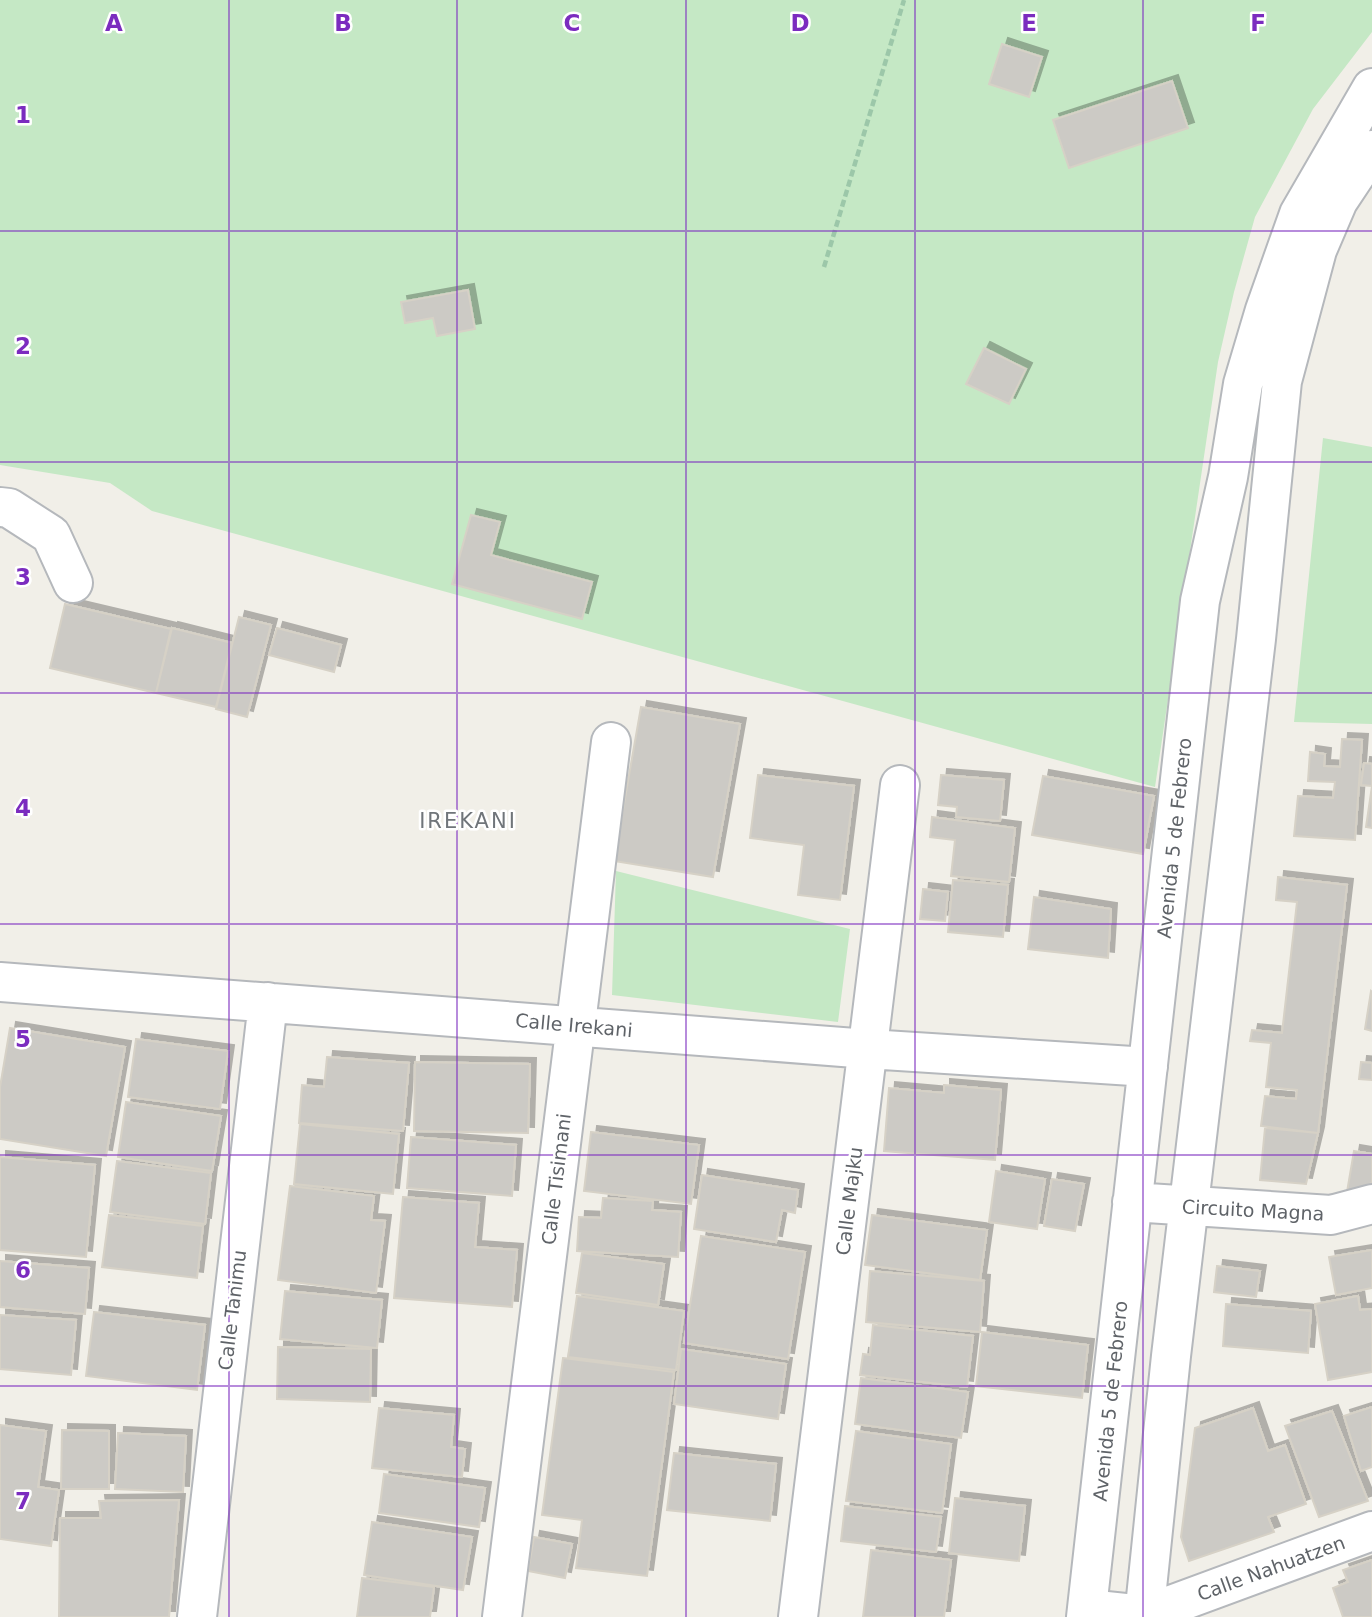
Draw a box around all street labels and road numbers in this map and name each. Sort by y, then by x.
street label: Avenida 5 de Febrero [1153,737,1195,939]
street label: Calle Irekani [514,1009,634,1041]
street label: Calle Tisimani [537,1112,575,1246]
street label: Calle Majku [831,1146,867,1256]
street label: Circuito Magna [1181,1195,1325,1225]
street label: Calle Tanimu [214,1249,250,1371]
street label: Avenida 5 de Febrero [1089,1300,1131,1502]
street label: Calle Nahuatzen [1194,1531,1348,1605]

